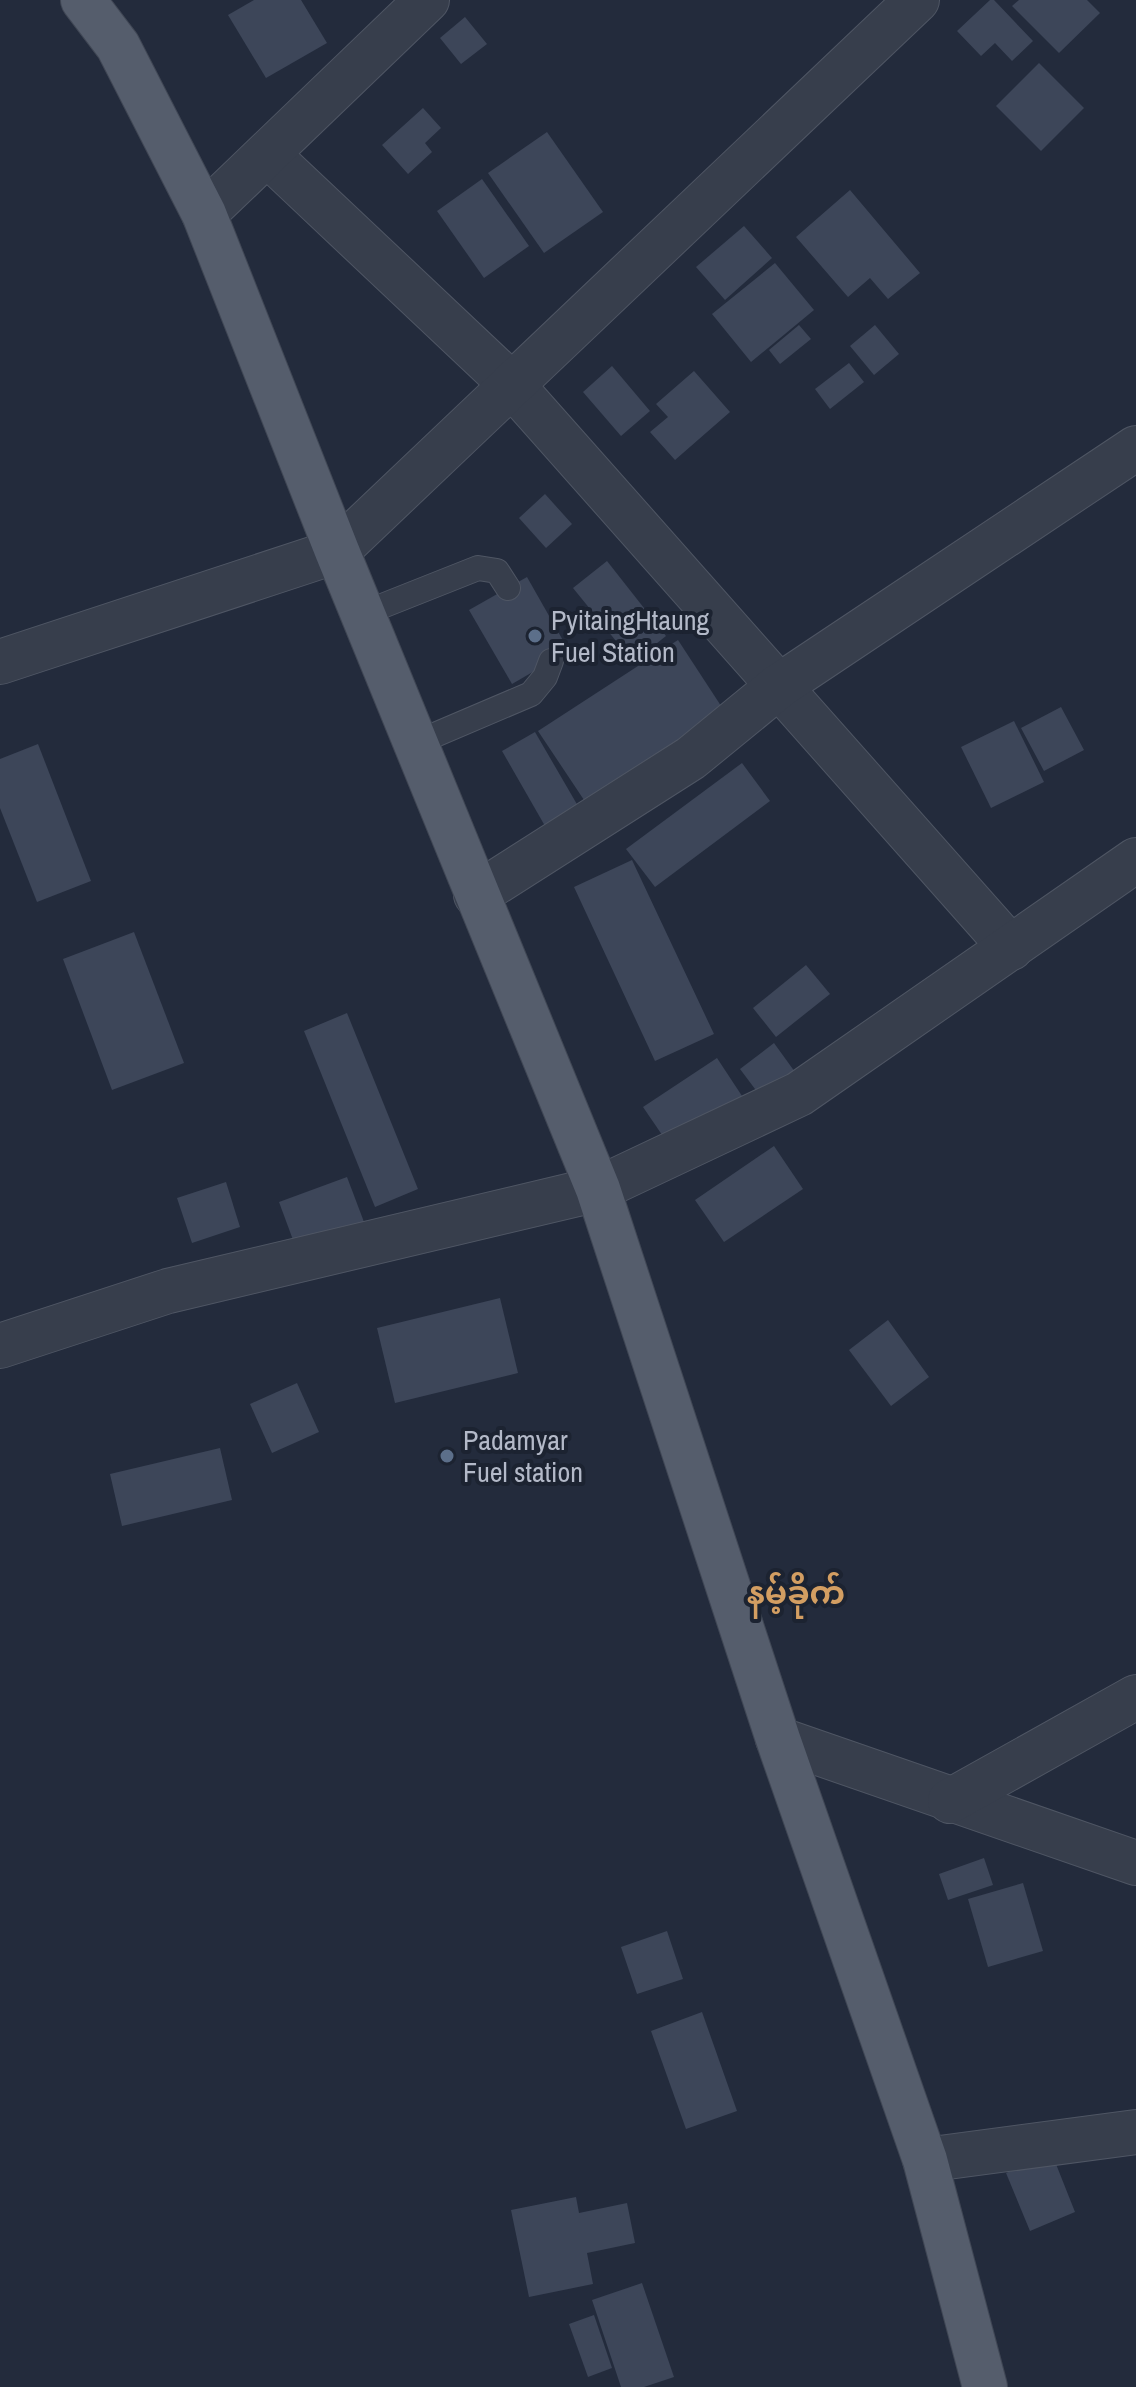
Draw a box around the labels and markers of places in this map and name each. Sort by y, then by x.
place label: PyitaingHtaung Fuel Station [551,601,710,671]
marker: PyitaingHtaung Fuel Station [526,627,544,645]
place label: Padamyar Fuel station [463,1421,583,1491]
marker: Padamyar Fuel station [438,1447,456,1465]

